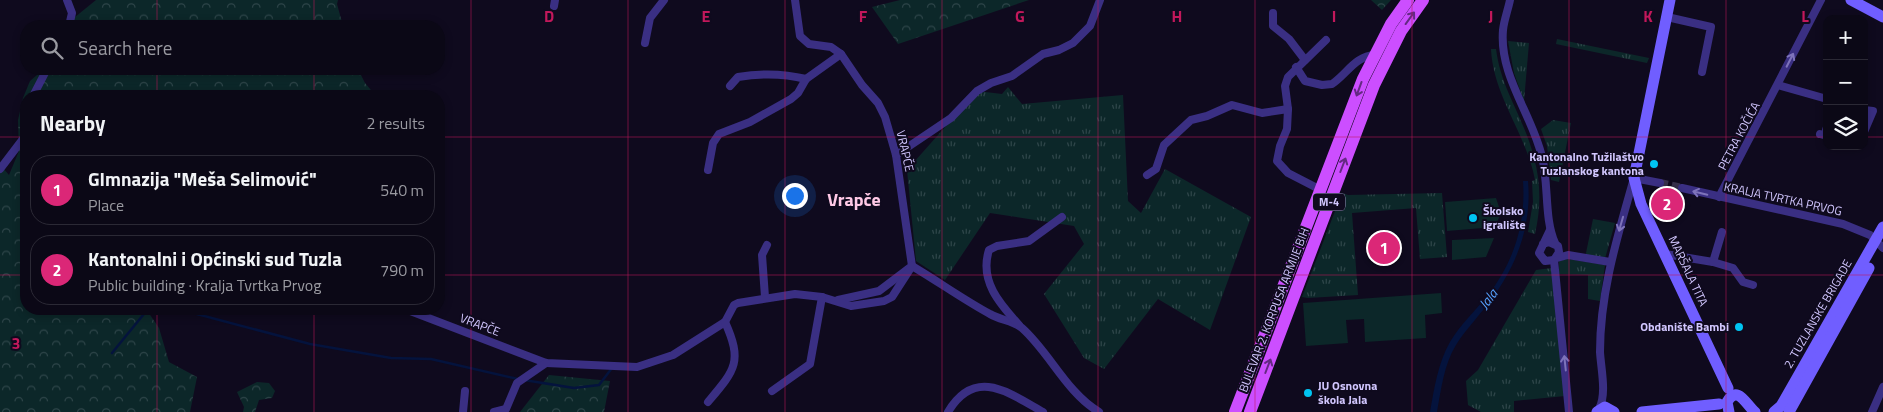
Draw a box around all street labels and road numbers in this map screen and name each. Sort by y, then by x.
street label: PETRA KOČIĆA [1713,98,1765,173]
street label: VRAPČE [892,128,920,174]
street label: KRALJA TVRTKA PRVOG [1722,177,1844,220]
road number: M-4 [1313,193,1345,210]
street label: BULEVAR 2. KORPUSA ARMIJE BIH [1233,225,1314,395]
street label: MARŠALA TITA [1664,232,1713,309]
street label: 2. TUZLANSKE BRIGADE [1779,256,1857,372]
street label: VRAPČE [457,308,503,341]

